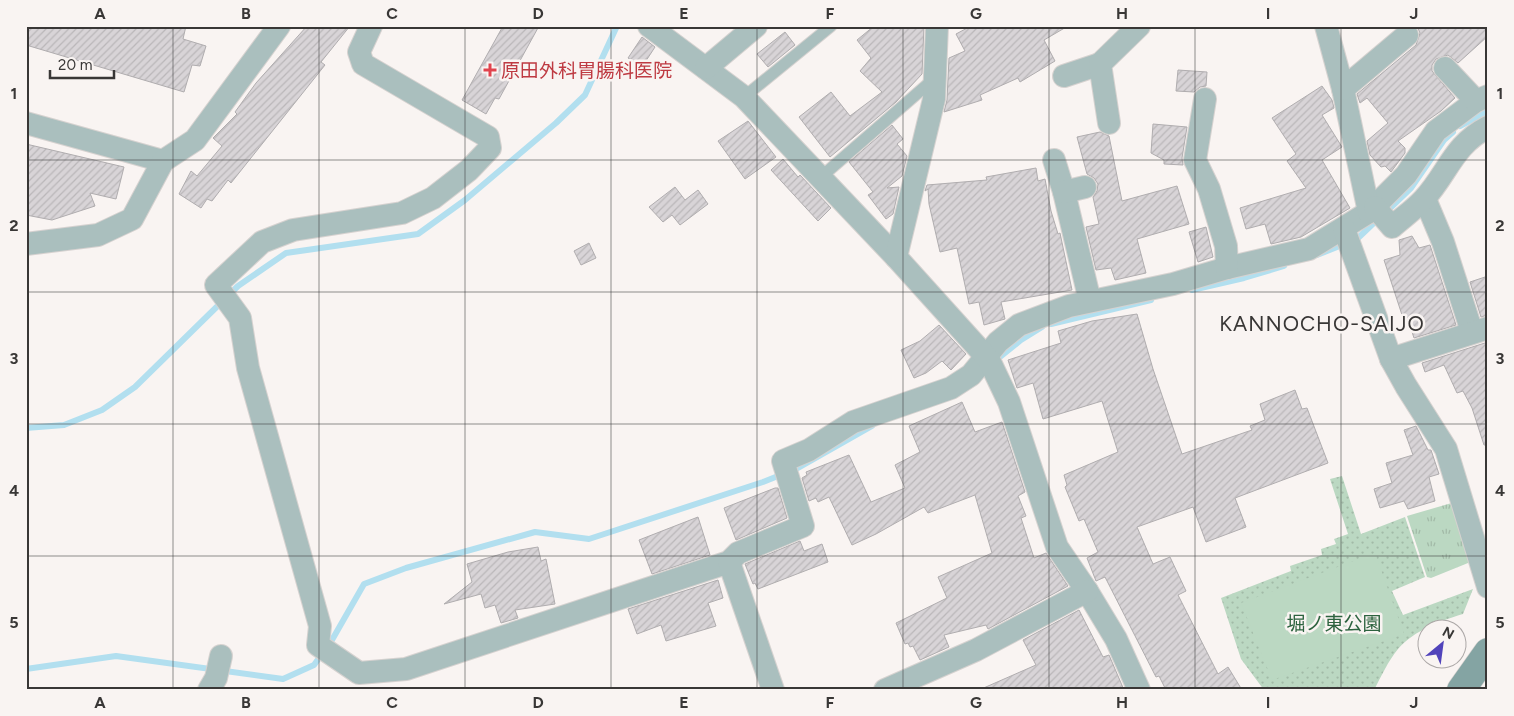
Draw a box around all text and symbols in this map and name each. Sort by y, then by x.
text: A [94,4,106,23]
text: B [241,4,251,23]
text: C [386,4,398,23]
text: D [532,4,544,23]
text: E [679,4,689,23]
text: F [826,4,835,23]
text: G [970,4,982,23]
text: H [1116,4,1128,23]
text: I [1266,4,1270,23]
text: J [1410,4,1418,23]
scale bar [50,48,114,80]
text: 20 m [58,56,92,74]
place label: 原田外科胃腸科医院 [501,59,672,82]
marker: 原田外科胃腸科医院 [483,63,497,77]
text: 1 [11,84,17,103]
text: 1 [1497,84,1503,103]
text: 2 [9,216,19,235]
text: 2 [1495,216,1505,235]
district label: KANNOCHO-SAIJO [1219,311,1425,336]
text: 3 [10,349,19,368]
text: 3 [1496,349,1505,368]
text: 4 [9,481,19,500]
text: 4 [1495,481,1505,500]
park label: 堀ノ東公園 [1286,612,1382,635]
text: 5 [9,613,19,632]
text: 5 [1495,613,1505,632]
north arrow [1416,618,1466,668]
text: N [1439,623,1457,643]
text: A [94,693,106,712]
text: B [241,693,251,712]
text: C [386,693,398,712]
text: D [532,693,544,712]
text: E [679,693,689,712]
text: F [826,693,835,712]
text: G [970,693,982,712]
text: H [1116,693,1128,712]
text: I [1266,693,1270,712]
text: J [1410,693,1418,712]

